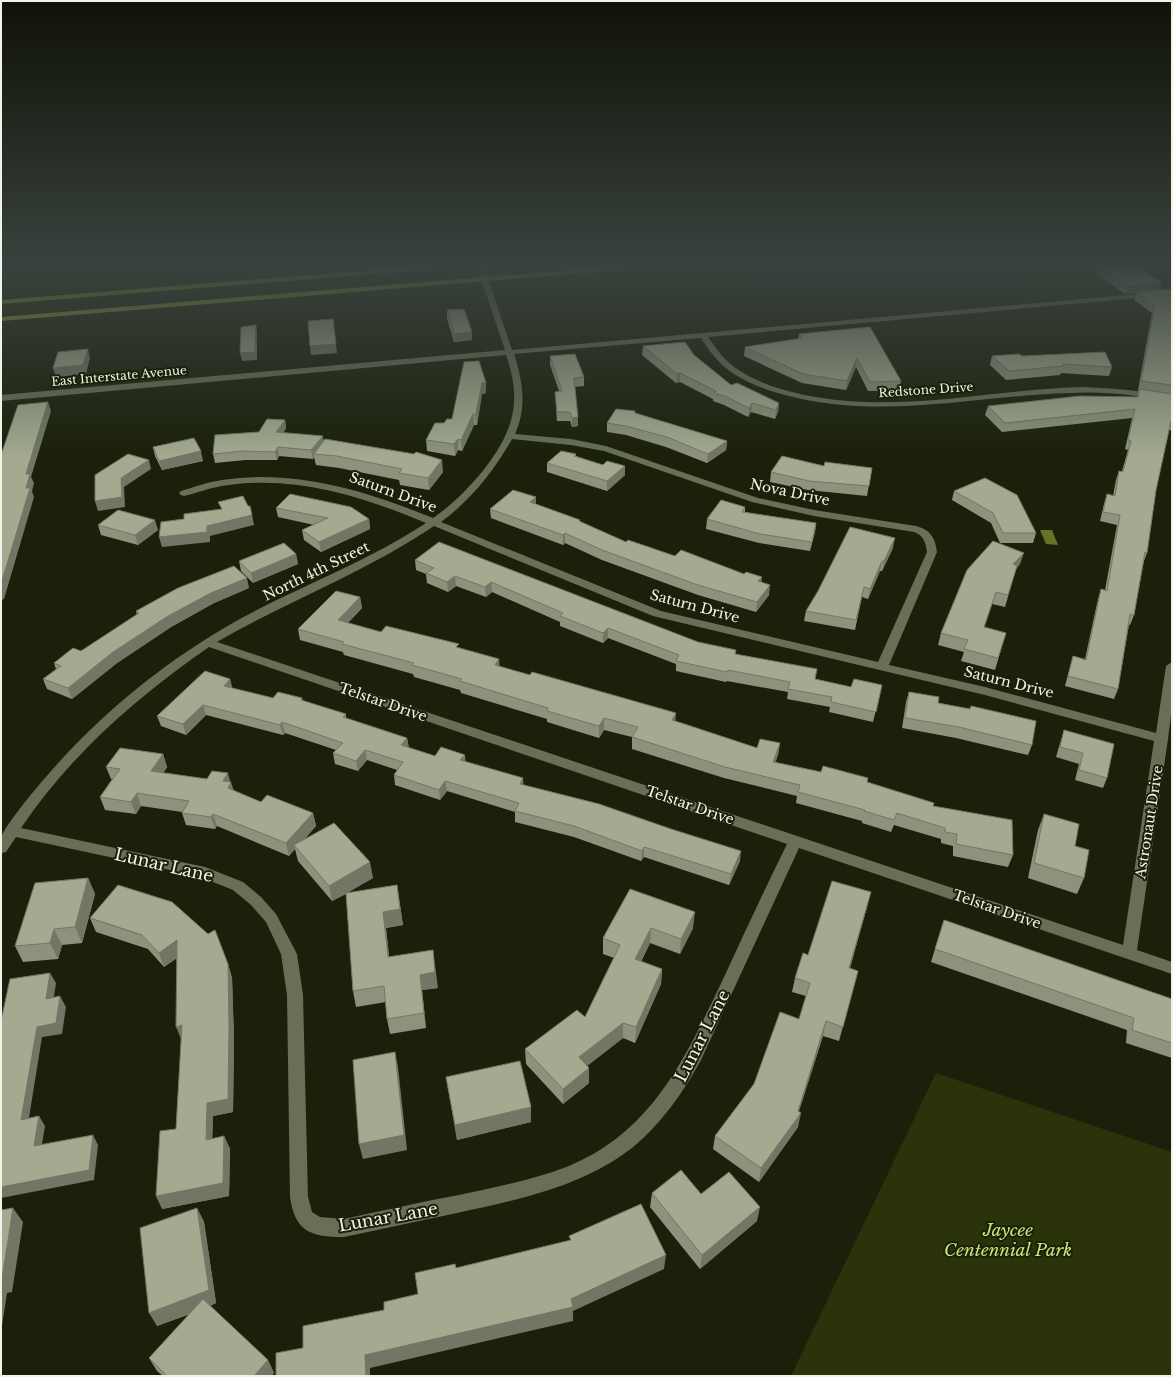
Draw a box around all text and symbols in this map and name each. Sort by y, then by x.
street label: East Interstate Avenue [51,362,187,389]
street label: Redstone Drive [878,379,974,400]
street label: Saturn Drive [347,468,439,516]
street label: Nova Drive [748,475,832,509]
street label: North 4th Street [260,537,373,605]
street label: Saturn Drive [648,585,742,627]
street label: Saturn Drive [962,662,1056,702]
street label: Telstar Drive [337,679,429,725]
street label: Astronaut Drive [1131,764,1167,881]
street label: Telstar Drive [644,782,736,828]
street label: Lunar Lane [112,844,215,887]
street label: Telstar Drive [951,886,1043,932]
street label: Lunar Lane [670,987,735,1086]
street label: Lunar Lane [337,1198,439,1237]
park label: Jaycee Centennial Park [944,1220,1072,1261]

